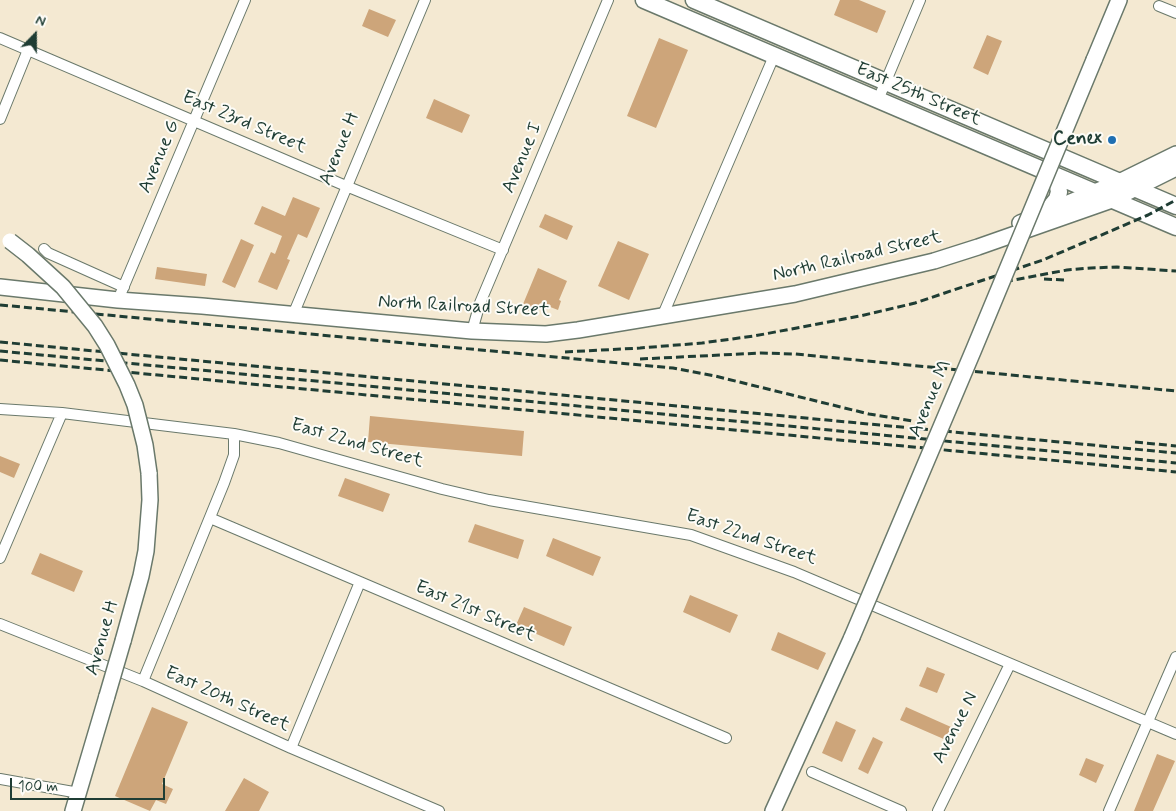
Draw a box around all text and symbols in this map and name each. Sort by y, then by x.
north arrow [10,10,60,60]
text: N [33,11,48,31]
street label: East 25th Street [852,58,984,132]
street label: East 23rd Street [178,87,310,159]
street label: Avenue H [315,109,365,189]
street label: Avenue G [134,117,186,197]
street label: Avenue I [498,119,548,197]
place label: Cenex [1053,129,1102,151]
marker: Cenex [1106,134,1118,146]
street label: North Railroad Street [771,227,943,287]
street label: North Railroad Street [377,291,551,323]
street label: Avenue M [905,357,957,441]
street label: East 22nd Street [288,414,426,474]
street label: East 22nd Street [683,505,819,571]
street label: East 21st Street [411,576,539,648]
street label: Avenue H [81,598,125,678]
street label: East 20th Street [161,662,293,738]
street label: Avenue N [928,688,984,768]
scale bar [12,768,168,800]
text: 100 m [18,777,58,797]

